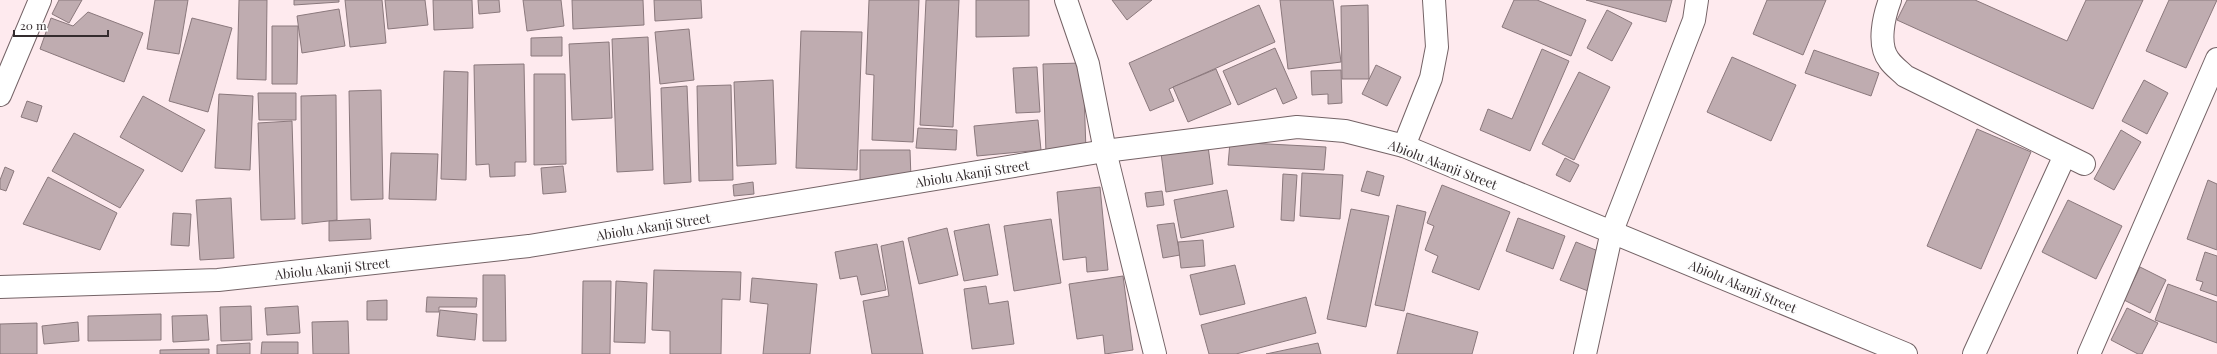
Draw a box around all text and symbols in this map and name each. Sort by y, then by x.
scale bar [14,12,108,38]
text: 20 m [20,17,47,33]
street label: Abiolu Akanji Street [1385,135,1500,193]
street label: Abiolu Akanji Street [913,156,1031,191]
street label: Abiolu Akanji Street [594,209,712,244]
street label: Abiolu Akanji Street [273,253,391,283]
street label: Abiolu Akanji Street [1686,255,1800,316]

